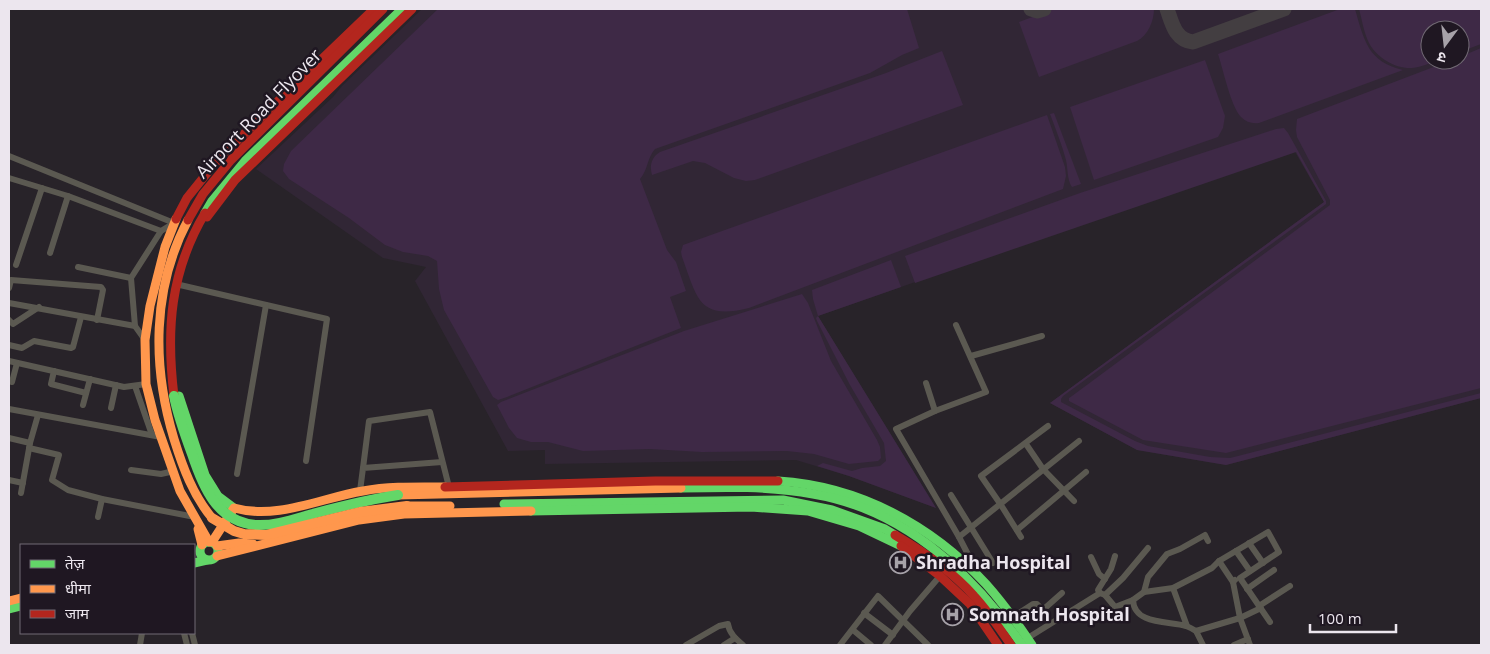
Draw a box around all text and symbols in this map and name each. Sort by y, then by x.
north arrow [1420,20,1470,70]
street label: Airport Road Flyover [190,43,327,183]
text: उ [1434,48,1448,68]
legend [20,544,195,634]
hospital icon: Shradha Hospital [888,550,912,574]
place label: Shradha Hospital [916,550,1071,574]
text: तेज़ [65,553,86,573]
text: धीमा [65,578,92,598]
hospital icon: Somnath Hospital [941,602,965,626]
place label: Somnath Hospital [969,602,1130,626]
scale bar [1310,602,1396,634]
text: जाम [65,603,90,623]
text: 100 m [1318,608,1362,628]

